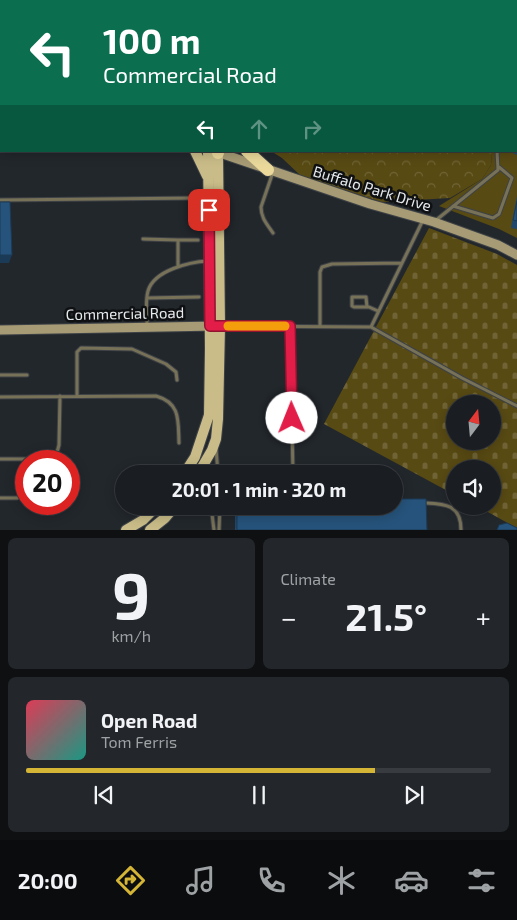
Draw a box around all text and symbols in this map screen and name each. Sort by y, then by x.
text: 100 m [103,19,201,61]
icon: left [20,20,85,85]
text: Commercial Road [103,61,277,87]
icon: left [192,115,220,143]
icon: ahead [245,115,273,143]
icon: right [298,115,326,143]
street label: Buffalo Park Drive [311,162,434,215]
pin [188,189,230,231]
icon: arrive [195,196,223,224]
street label: Commercial Road [66,303,184,323]
position arrow [265,391,317,443]
north arrow [446,395,501,450]
map controls [446,395,501,515]
speed limit sign: 20 [15,450,80,515]
button: sound [446,460,501,515]
text: 20:01 · 1 min · 320 m [172,478,346,501]
text: 9 [112,554,150,632]
text: Climate [281,569,336,588]
text: 21.5° [345,593,427,639]
text: − [281,600,297,634]
text: + [476,600,491,634]
text: km/h [111,626,151,645]
text: Open Road [101,709,197,732]
text: Tom Ferris [101,732,177,751]
icon: previous [90,781,118,809]
icon: pause [245,781,273,809]
icon: next [400,781,428,809]
icon: directions [113,863,148,898]
icon: music [183,863,218,898]
icon: phone [254,863,289,898]
icon: climate [324,863,359,898]
icon: car [394,863,429,898]
icon: filters [464,863,499,898]
text: 20:00 [18,867,78,893]

